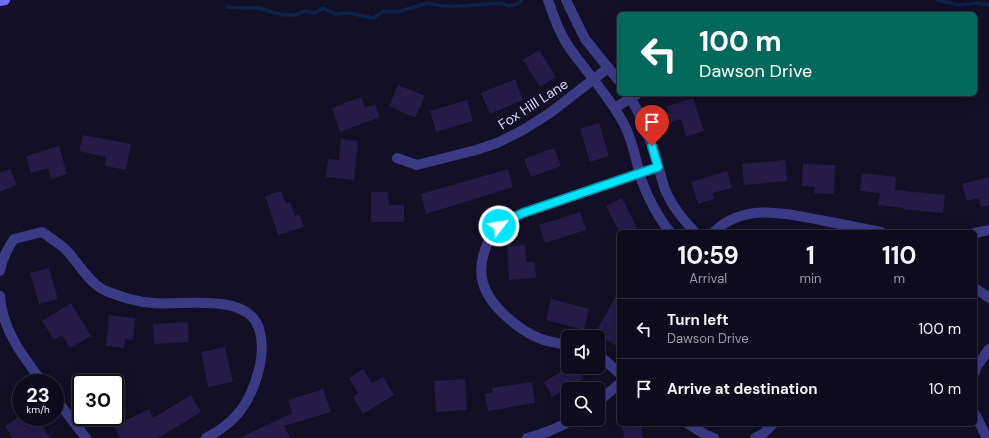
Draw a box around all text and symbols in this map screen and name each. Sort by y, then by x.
text: 100 m [699,23,782,60]
icon: left [633,28,685,80]
text: Dawson Drive [699,59,812,83]
street label: Fox Hill Lane [495,75,571,133]
pin [635,105,669,146]
icon: arrive [641,111,663,133]
position arrow [478,205,520,247]
text: 10:59 [678,240,739,271]
text: 1 [806,240,815,271]
text: 110 [882,240,916,271]
text: Arrival [689,270,727,287]
text: min [799,270,822,287]
text: m [893,270,905,287]
text: Turn left [667,310,728,330]
icon: left [633,318,655,340]
text: 100 m [918,319,961,339]
map controls [561,330,605,426]
button: sound [561,330,605,374]
text: Dawson Drive [667,330,749,347]
speed limit sign: 30 [72,374,124,426]
icon: arrive [633,378,655,400]
text: Arrive at destination [667,379,818,399]
text: 10 m [929,379,961,399]
text: 23 [26,382,50,408]
button: search [561,382,605,426]
text: km/h [26,403,50,416]

